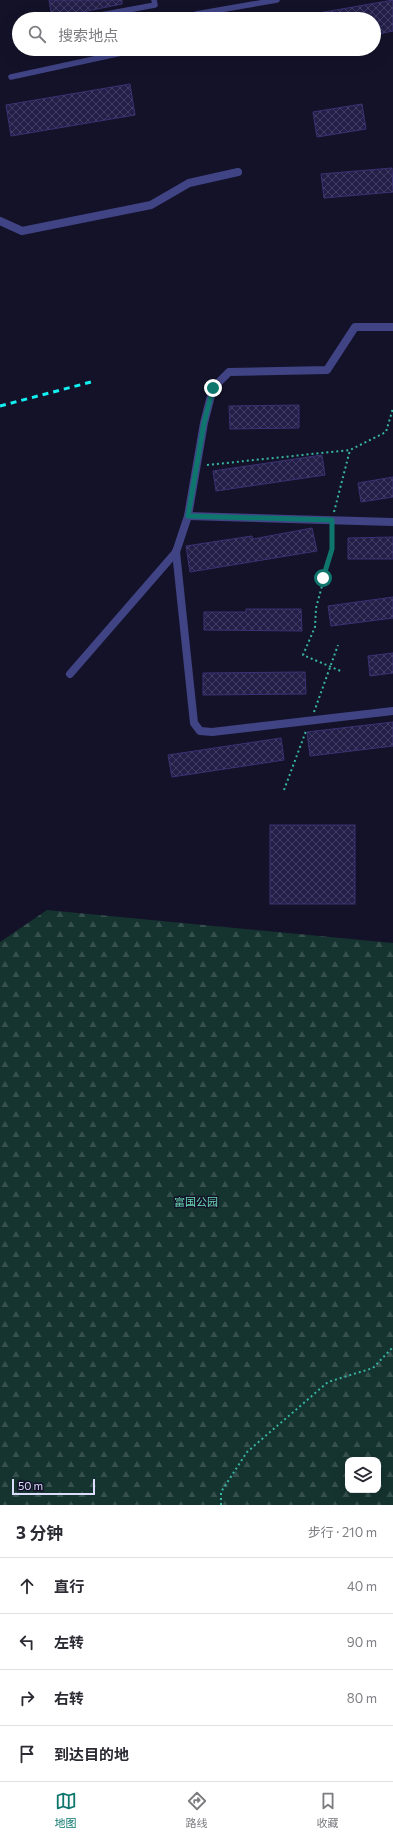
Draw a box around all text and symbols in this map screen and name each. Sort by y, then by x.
search box [12,12,381,56]
icon: search [26,23,48,45]
text: 搜索地点 [58,26,118,44]
route end [204,379,222,397]
route start [314,569,332,587]
park label: 富国公园 [174,1195,218,1208]
map controls [345,1457,381,1493]
button: layers [345,1457,381,1493]
scale bar [12,1477,95,1496]
text: 50 m [18,1479,43,1492]
text: 3 分钟 [16,1522,63,1543]
text: 步行 · 210 m [308,1524,377,1540]
icon: ahead [16,1575,38,1597]
text: 直行 [54,1577,84,1595]
text: 40 m [347,1578,377,1594]
icon: left [16,1631,38,1653]
text: 左转 [54,1633,84,1651]
text: 90 m [347,1634,377,1650]
icon: right [16,1687,38,1709]
text: 右转 [54,1689,84,1707]
text: 80 m [347,1690,377,1706]
icon: arrive [16,1743,38,1765]
text: 到达目的地 [54,1745,129,1763]
tab: 地图 [55,1790,77,1830]
tab: 路线 [186,1790,208,1830]
tab: 收藏 [317,1790,339,1830]

